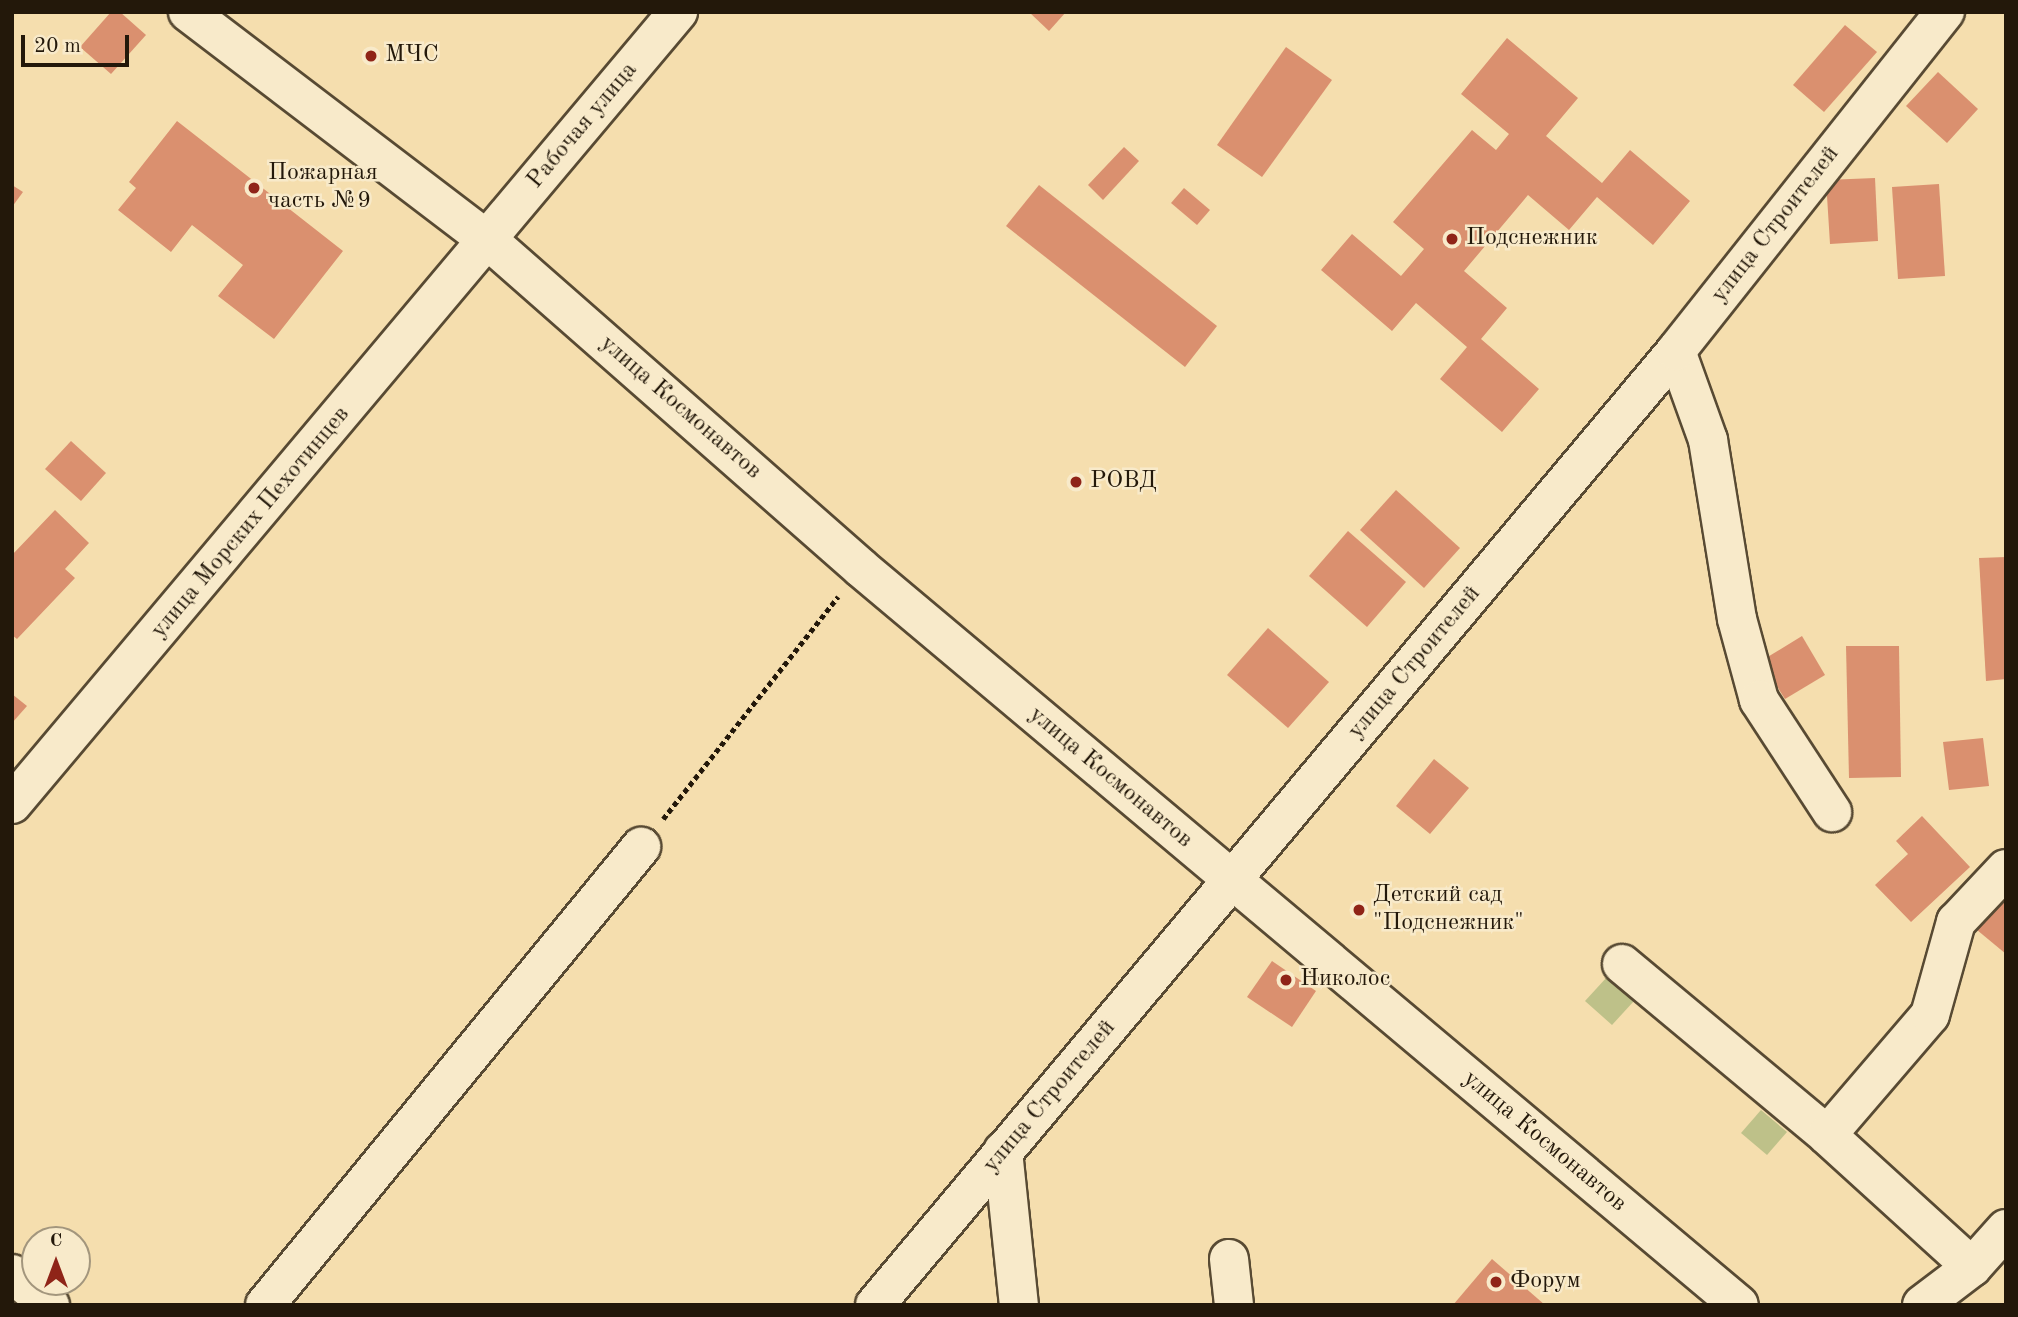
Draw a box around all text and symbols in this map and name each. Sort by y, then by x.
scale bar [24,21,133,65]
text: 20 m [34,36,81,57]
place label: МЧС [385,42,439,70]
marker: МЧС [363,48,379,64]
street label: Рабочая улица [522,57,644,195]
street label: улица Строителей [1706,141,1846,309]
place label: Пожарная часть №9 [268,160,378,216]
marker: Пожарная часть №9 [246,180,262,196]
place label: Подснежник [1466,225,1598,253]
marker: Подснежник [1444,231,1460,247]
street label: улица Космонавтов [593,330,767,486]
street label: улица Морских Пехотинцев [145,401,357,645]
place label: РОВД [1090,468,1157,496]
marker: РОВД [1068,474,1084,490]
street label: улица Строителей [1343,581,1487,745]
street label: улица Космонавтов [1022,701,1198,855]
place label: Детский сад "Подснежник" [1373,882,1524,938]
marker: Детский сад "Подснежник" [1351,902,1367,918]
place label: Николос [1300,966,1390,994]
marker: Николос [1278,972,1294,988]
street label: улица Строителей [978,1015,1122,1179]
street label: улица Космонавтов [1456,1065,1632,1219]
north arrow [21,1226,91,1296]
text: С [50,1232,62,1251]
place label: Форум [1510,1268,1580,1296]
marker: Форум [1488,1274,1504,1290]

